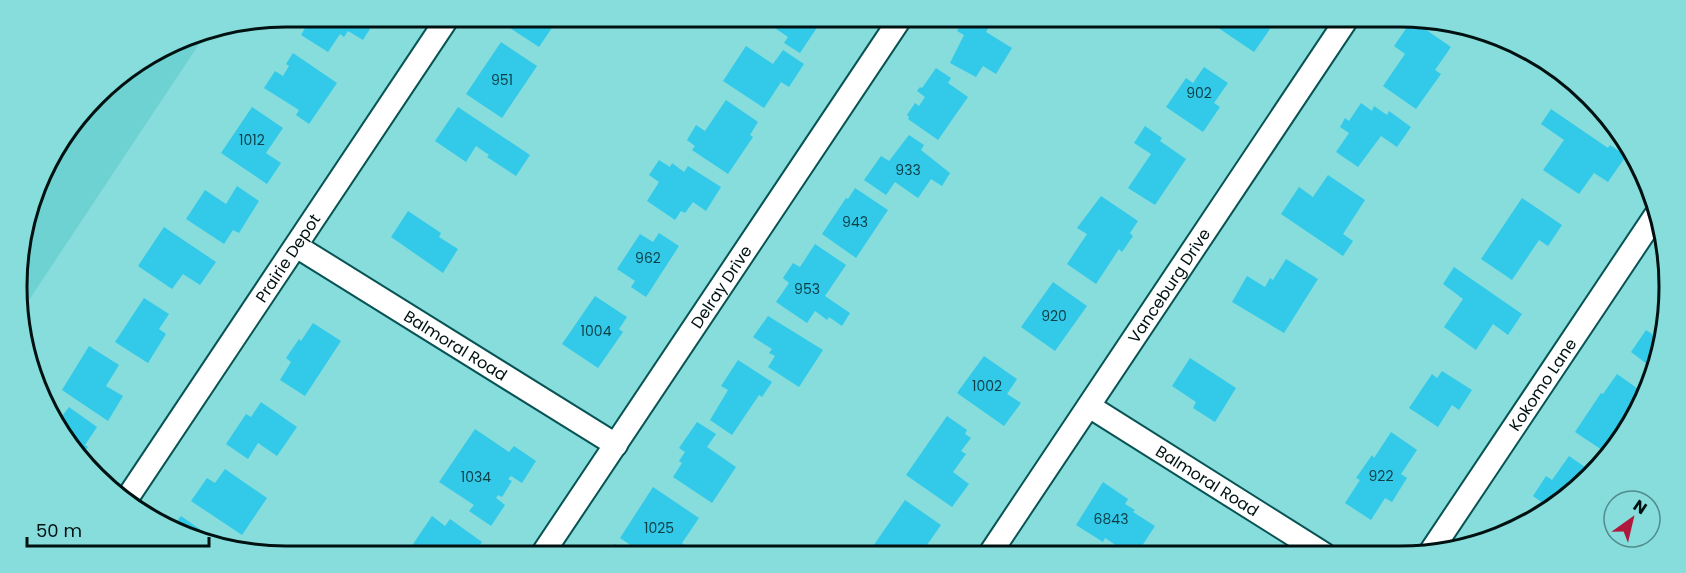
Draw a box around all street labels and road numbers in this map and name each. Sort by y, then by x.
street label: Prairie Depot [250,209,326,307]
street label: Vanceburg Drive [1122,223,1216,348]
street label: Delray Drive [685,241,757,333]
street label: Balmoral Road [399,304,512,386]
street label: Kokomo Lane [1503,333,1582,435]
street label: Balmoral Road [1151,439,1264,522]

